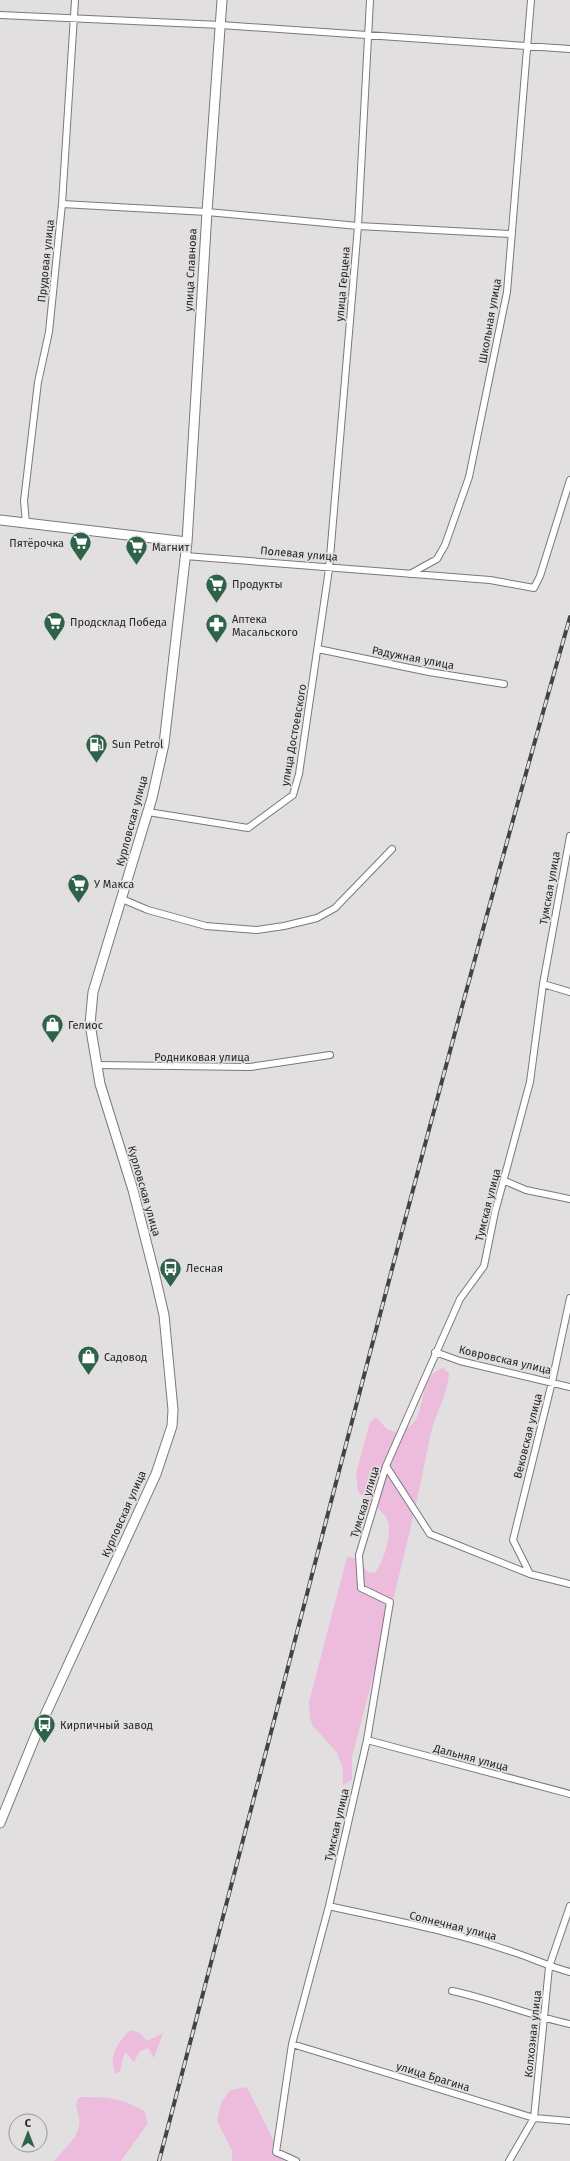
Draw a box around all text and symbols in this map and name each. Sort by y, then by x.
street label: Прудовая улица [35,219,57,303]
street label: улица Славнова [182,228,200,312]
street label: улица Герцена [333,246,353,322]
street label: Школьная улица [476,277,504,365]
supermarket icon: Пятёрочка [67,530,93,563]
supermarket icon: Магнит [124,534,150,567]
place label: Пятёрочка [9,537,64,550]
place label: Магнит [152,541,189,554]
street label: Полевая улица [260,544,338,564]
supermarket icon: Продукты [204,571,230,604]
place label: Продукты [232,578,283,591]
supermarket icon: Продсклад Победа [42,609,68,642]
pharmacy icon: Аптека Масальского [204,612,230,645]
place label: Аптека Масальского [232,613,298,639]
place label: Продсклад Победа [70,616,167,629]
street label: Радужная улица [371,644,455,672]
street label: улица Достоевского [279,683,309,787]
fuel station icon: Sun Petrol [83,731,109,764]
place label: Sun Petrol [112,738,163,751]
street label: Курловская улица [114,774,150,868]
street label: Тумская улица [537,850,563,926]
supermarket icon: У Макса [66,871,92,904]
place label: У Макса [94,878,134,891]
shop icon: Гелиос [39,1012,65,1045]
place label: Гелиос [68,1019,103,1032]
street label: Родниковая улица [154,1051,250,1064]
street label: Курловская улица [125,1144,163,1238]
street label: Тумская улица [473,1167,503,1243]
bus stop icon: Лесная [157,1255,183,1288]
place label: Лесная [186,1262,223,1275]
street label: Ковровская улица [458,1343,553,1377]
shop icon: Садовод [75,1344,101,1377]
place label: Садовод [104,1351,147,1364]
street label: Вековская улица [511,1392,545,1480]
street label: Тумская улица [348,1465,382,1539]
street label: Курловская улица [99,1469,149,1559]
bus stop icon: Кирпичный завод [31,1712,57,1745]
place label: Кирпичный завод [60,1719,153,1732]
street label: Дальняя улица [431,1742,510,1774]
street label: Тумская улица [322,1787,352,1863]
street label: Солнечная улица [408,1909,498,1943]
street label: Колхозная улица [522,1990,544,2078]
street label: улица Брагина [395,2060,471,2094]
north arrow [8,2113,48,2153]
text: С [25,2117,32,2130]

